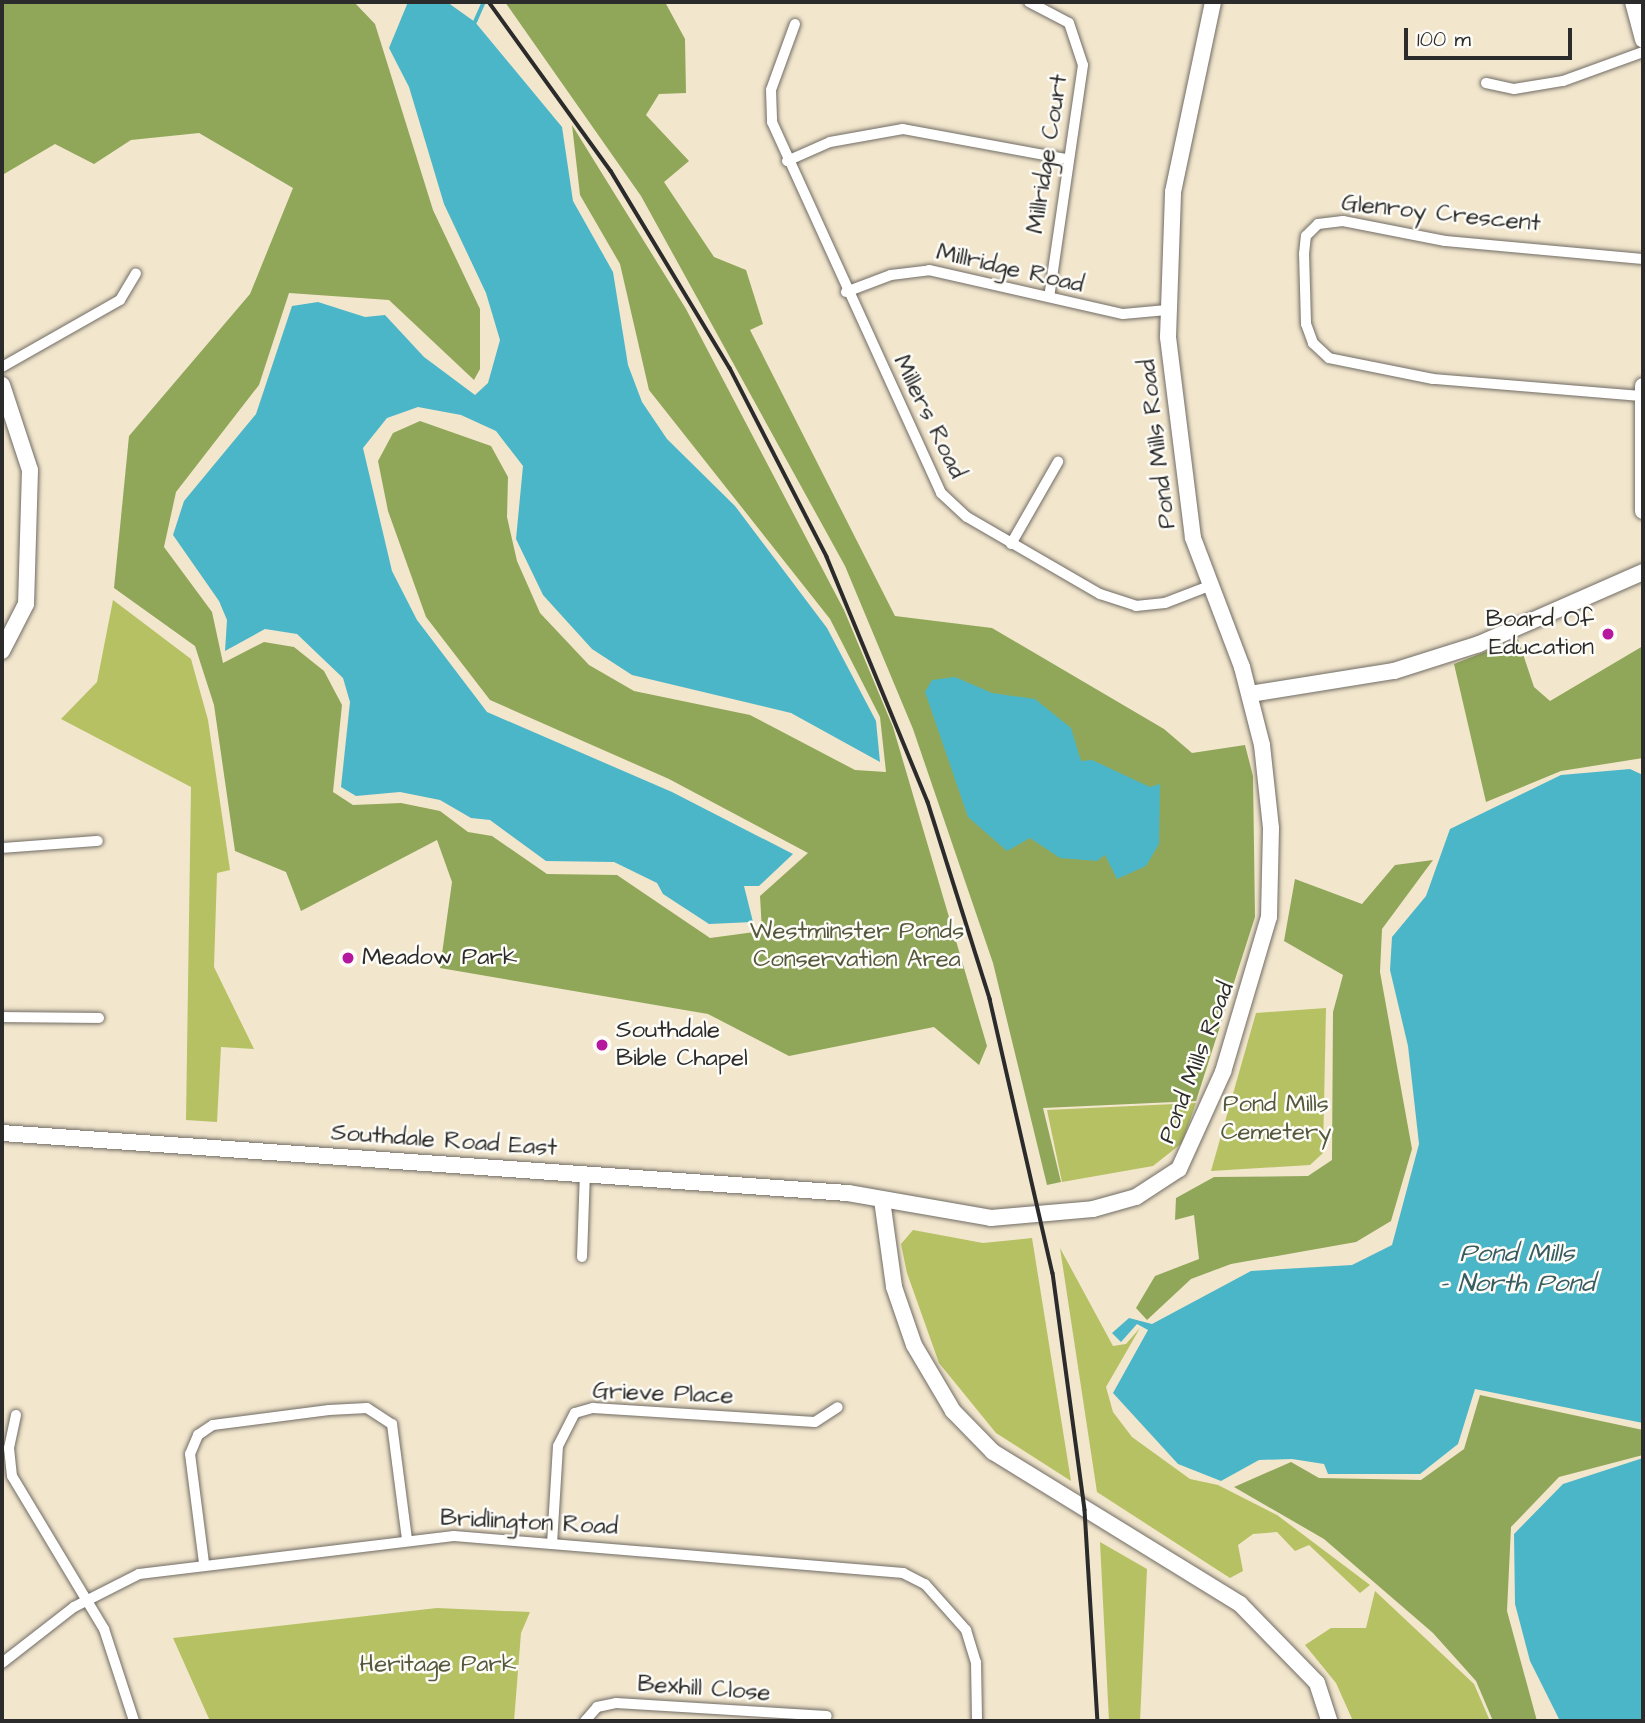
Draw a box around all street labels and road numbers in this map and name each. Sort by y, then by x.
street label: Millridge Court [1021,72,1075,236]
street label: Glenroy Crescent [1340,189,1542,239]
street label: Millridge Road [934,238,1086,300]
street label: Millers Road [887,350,971,484]
street label: Pond Mills Road [1133,358,1183,530]
street label: Pond Mills Road [1153,978,1241,1148]
street label: Southdale Road East [330,1119,558,1163]
street label: Grieve Place [592,1377,734,1411]
street label: Bridlington Road [439,1504,619,1542]
street label: Bexhill Close [637,1670,771,1708]

